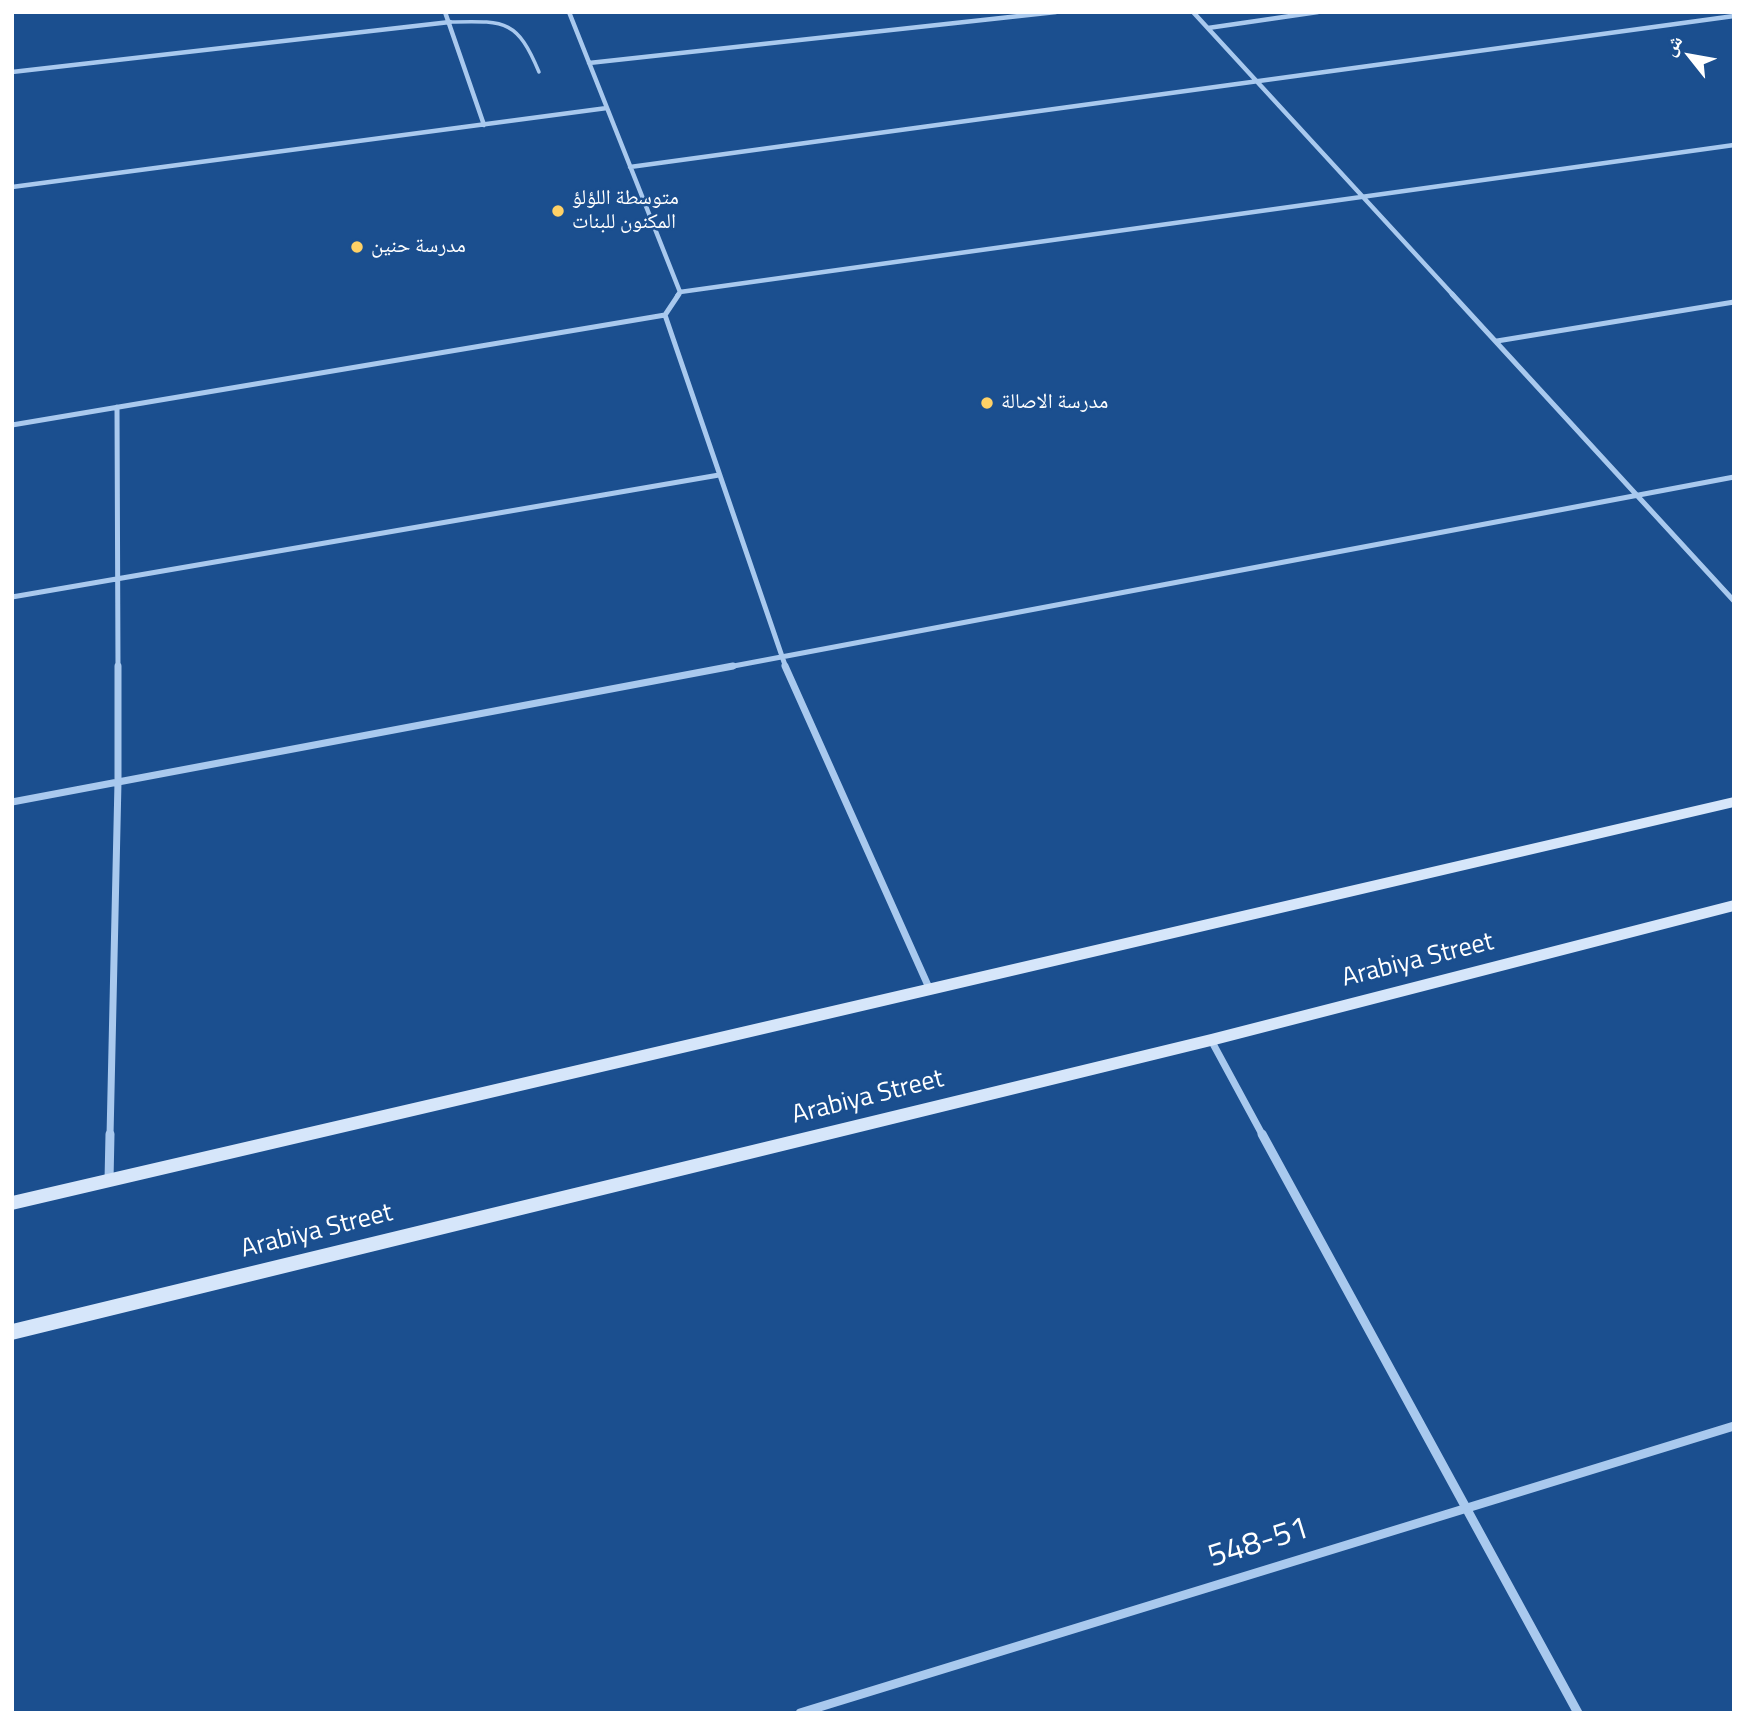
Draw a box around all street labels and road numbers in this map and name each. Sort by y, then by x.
street label: Arabiya Street [1339,927,1497,995]
street label: Arabiya Street [789,1064,947,1132]
street label: Arabiya Street [238,1198,396,1266]
street label: 548-51 [1204,1510,1314,1578]

